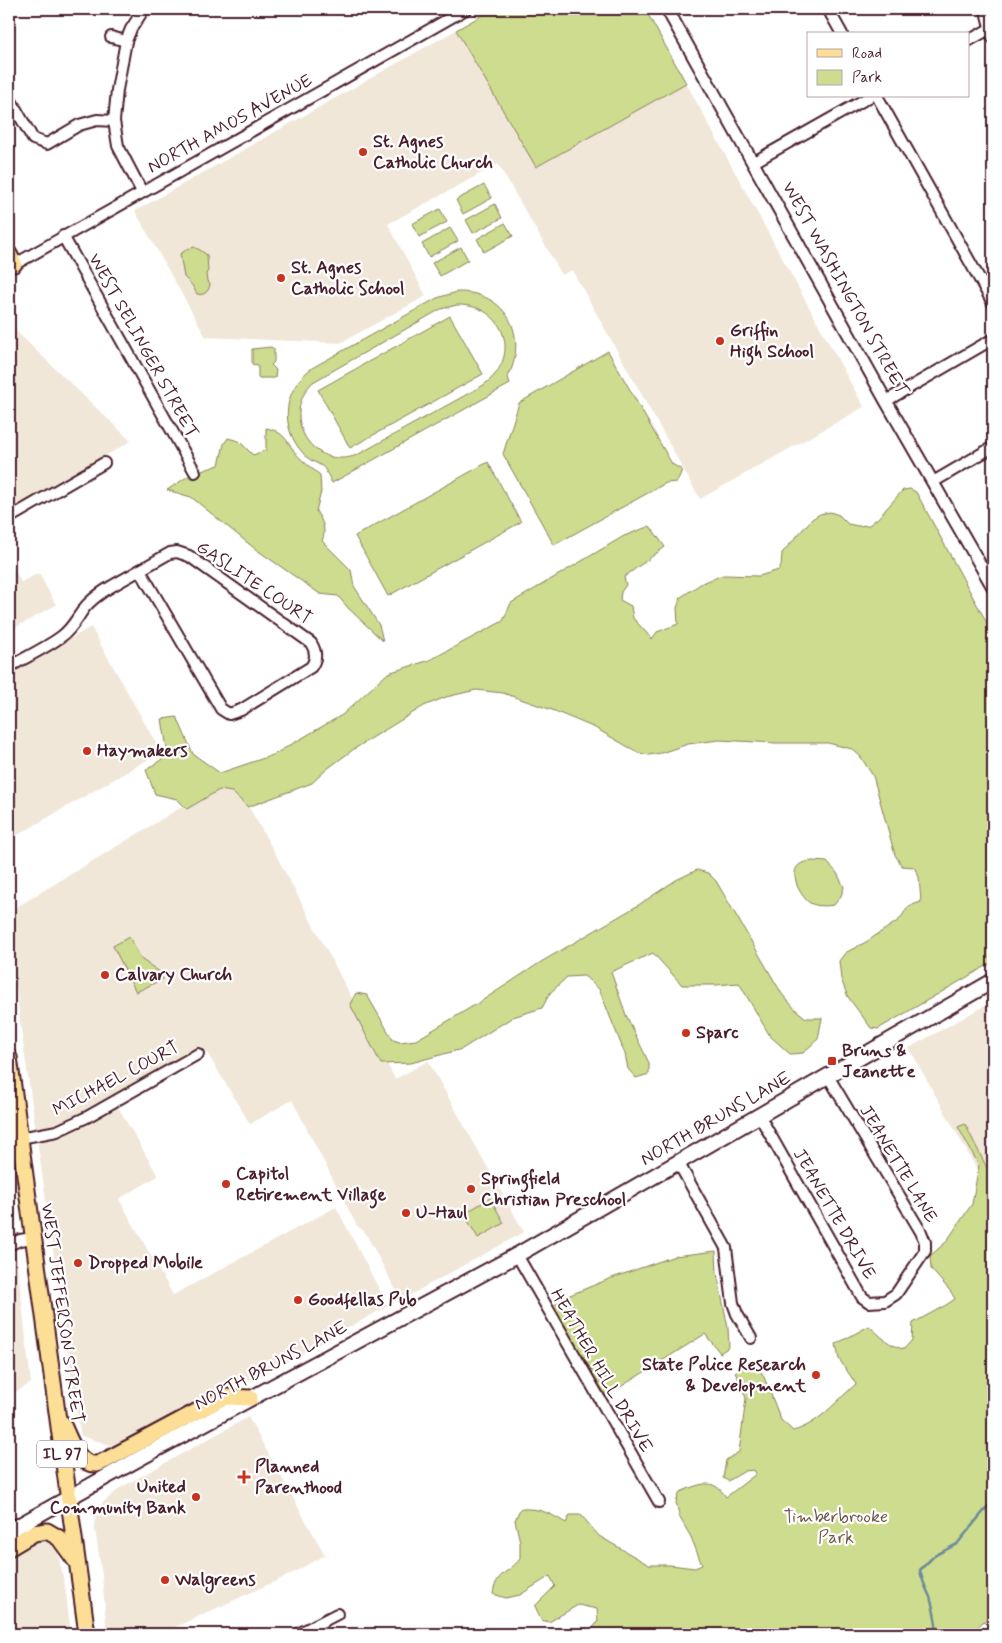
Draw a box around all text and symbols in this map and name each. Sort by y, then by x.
legend [807,32,970,98]
text: Road [852,44,882,64]
text: Park [852,68,882,88]
street label: NORTH AMOS AVENUE [143,69,317,179]
place label: St. Agnes Catholic Church [373,130,493,175]
marker: St. Agnes Catholic Church [357,146,369,158]
street label: WEST WASHINGTON STREET [776,178,914,401]
street label: WEST SELINGER STREET [82,249,204,443]
place label: St. Agnes Catholic School [291,256,404,301]
marker: St. Agnes Catholic School [275,272,287,284]
place label: Griffin High School [730,319,814,366]
marker: Griffin High School [714,335,726,347]
street label: GASLITE COURT [191,535,317,631]
place label: Haymakers [97,739,188,763]
marker: Haymakers [81,745,93,757]
place label: Calvary Church [115,963,233,987]
marker: Calvary Church [99,969,111,981]
place label: Sparc [696,1021,739,1045]
marker: Sparc [680,1027,692,1039]
street label: MICHAEL COURT [48,1035,184,1123]
place label: Bruns & Jeanette [842,1039,915,1084]
marker: Bruns & Jeanette [826,1055,838,1067]
street label: NORTH BRUNS LANE [636,1066,796,1172]
street label: JEANETTE LANE [853,1101,943,1227]
street label: JEANETTE DRIVE [787,1144,881,1284]
place label: Capitol Retirement Village [236,1162,387,1209]
place label: Springfield Christian Preschool [481,1167,626,1212]
marker: Capitol Retirement Village [220,1178,232,1190]
marker: Springfield Christian Preschool [465,1183,477,1195]
place label: U-Haul [416,1201,468,1225]
street label: WEST JEFFERSON STREET [35,1202,89,1424]
marker: U-Haul [400,1207,412,1219]
place label: Dropped Mobile [88,1251,203,1275]
marker: Dropped Mobile [72,1257,84,1269]
street label: HEATHER HILL DRIVE [544,1285,658,1458]
place label: Goodfellas Pub [308,1288,417,1312]
marker: Goodfellas Pub [292,1294,304,1306]
street label: NORTH BRUNS LANE [190,1315,352,1417]
place label: State Police Research & Development [642,1353,806,1398]
marker: State Police Research & Development [810,1369,822,1381]
road number: IL 97 [37,1440,87,1468]
place label: Planned Parenthood [255,1455,342,1500]
marker: Planned Parenthood [237,1470,251,1484]
place label: United Community Bank [50,1475,186,1520]
marker: United Community Bank [190,1491,202,1503]
park label: Timberbrooke Park [784,1505,888,1550]
place label: Walgreens [174,1568,256,1594]
marker: Walgreens [159,1574,171,1586]

